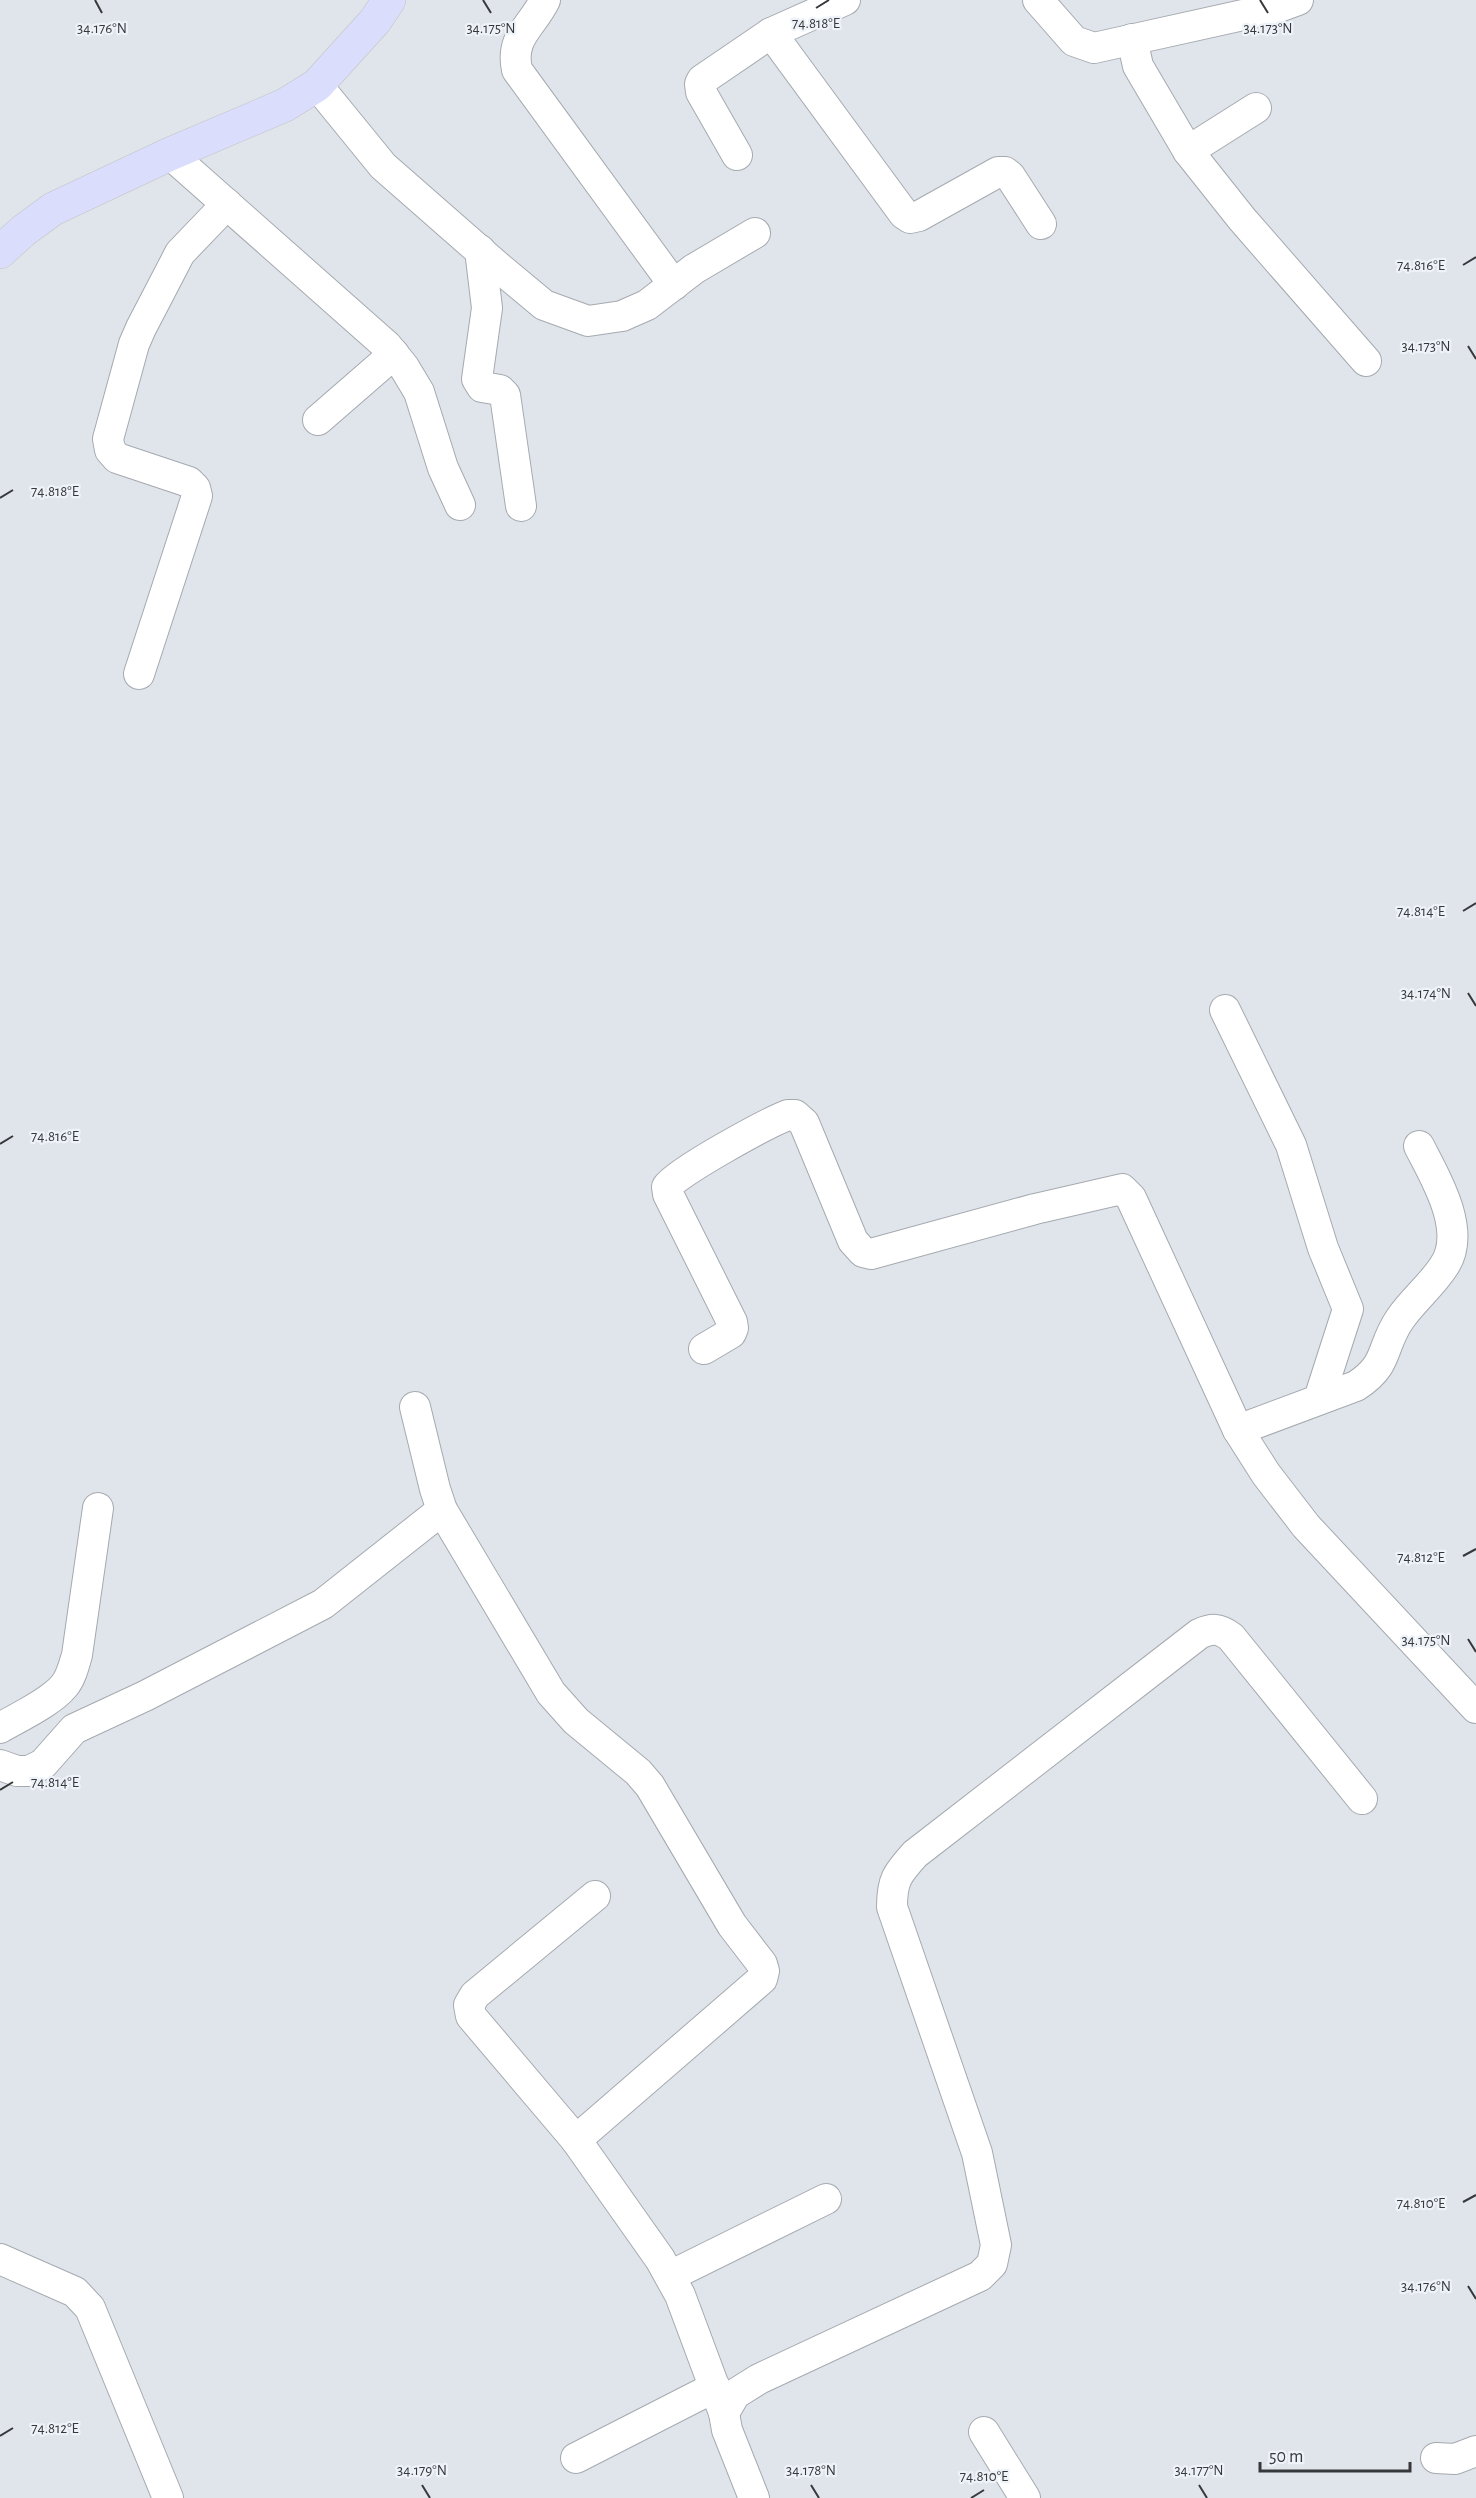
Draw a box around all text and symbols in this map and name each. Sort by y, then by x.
text: 74.818°E [792,16,840,31]
text: 34.176°N [77,21,127,36]
text: 34.175°N [466,21,516,36]
text: 34.173°N [1243,21,1293,36]
text: 74.816°E [1397,258,1445,273]
text: 34.173°N [1401,339,1451,354]
text: 74.818°E [31,484,79,499]
text: 74.814°E [1397,904,1445,919]
text: 34.174°N [1401,986,1451,1001]
text: 74.816°E [31,1129,79,1144]
text: 74.812°E [1397,1550,1445,1565]
text: 34.175°N [1401,1633,1451,1648]
text: 74.814°E [31,1775,79,1790]
text: 74.810°E [1397,2196,1445,2211]
text: 34.176°N [1401,2279,1451,2294]
text: 74.812°E [31,2421,79,2436]
scale bar [1260,2435,1410,2473]
text: 50 m [1269,2448,1303,2466]
text: 34.179°N [397,2463,447,2478]
text: 34.178°N [786,2463,836,2478]
text: 34.177°N [1174,2463,1224,2478]
text: 74.810°E [960,2469,1008,2484]

